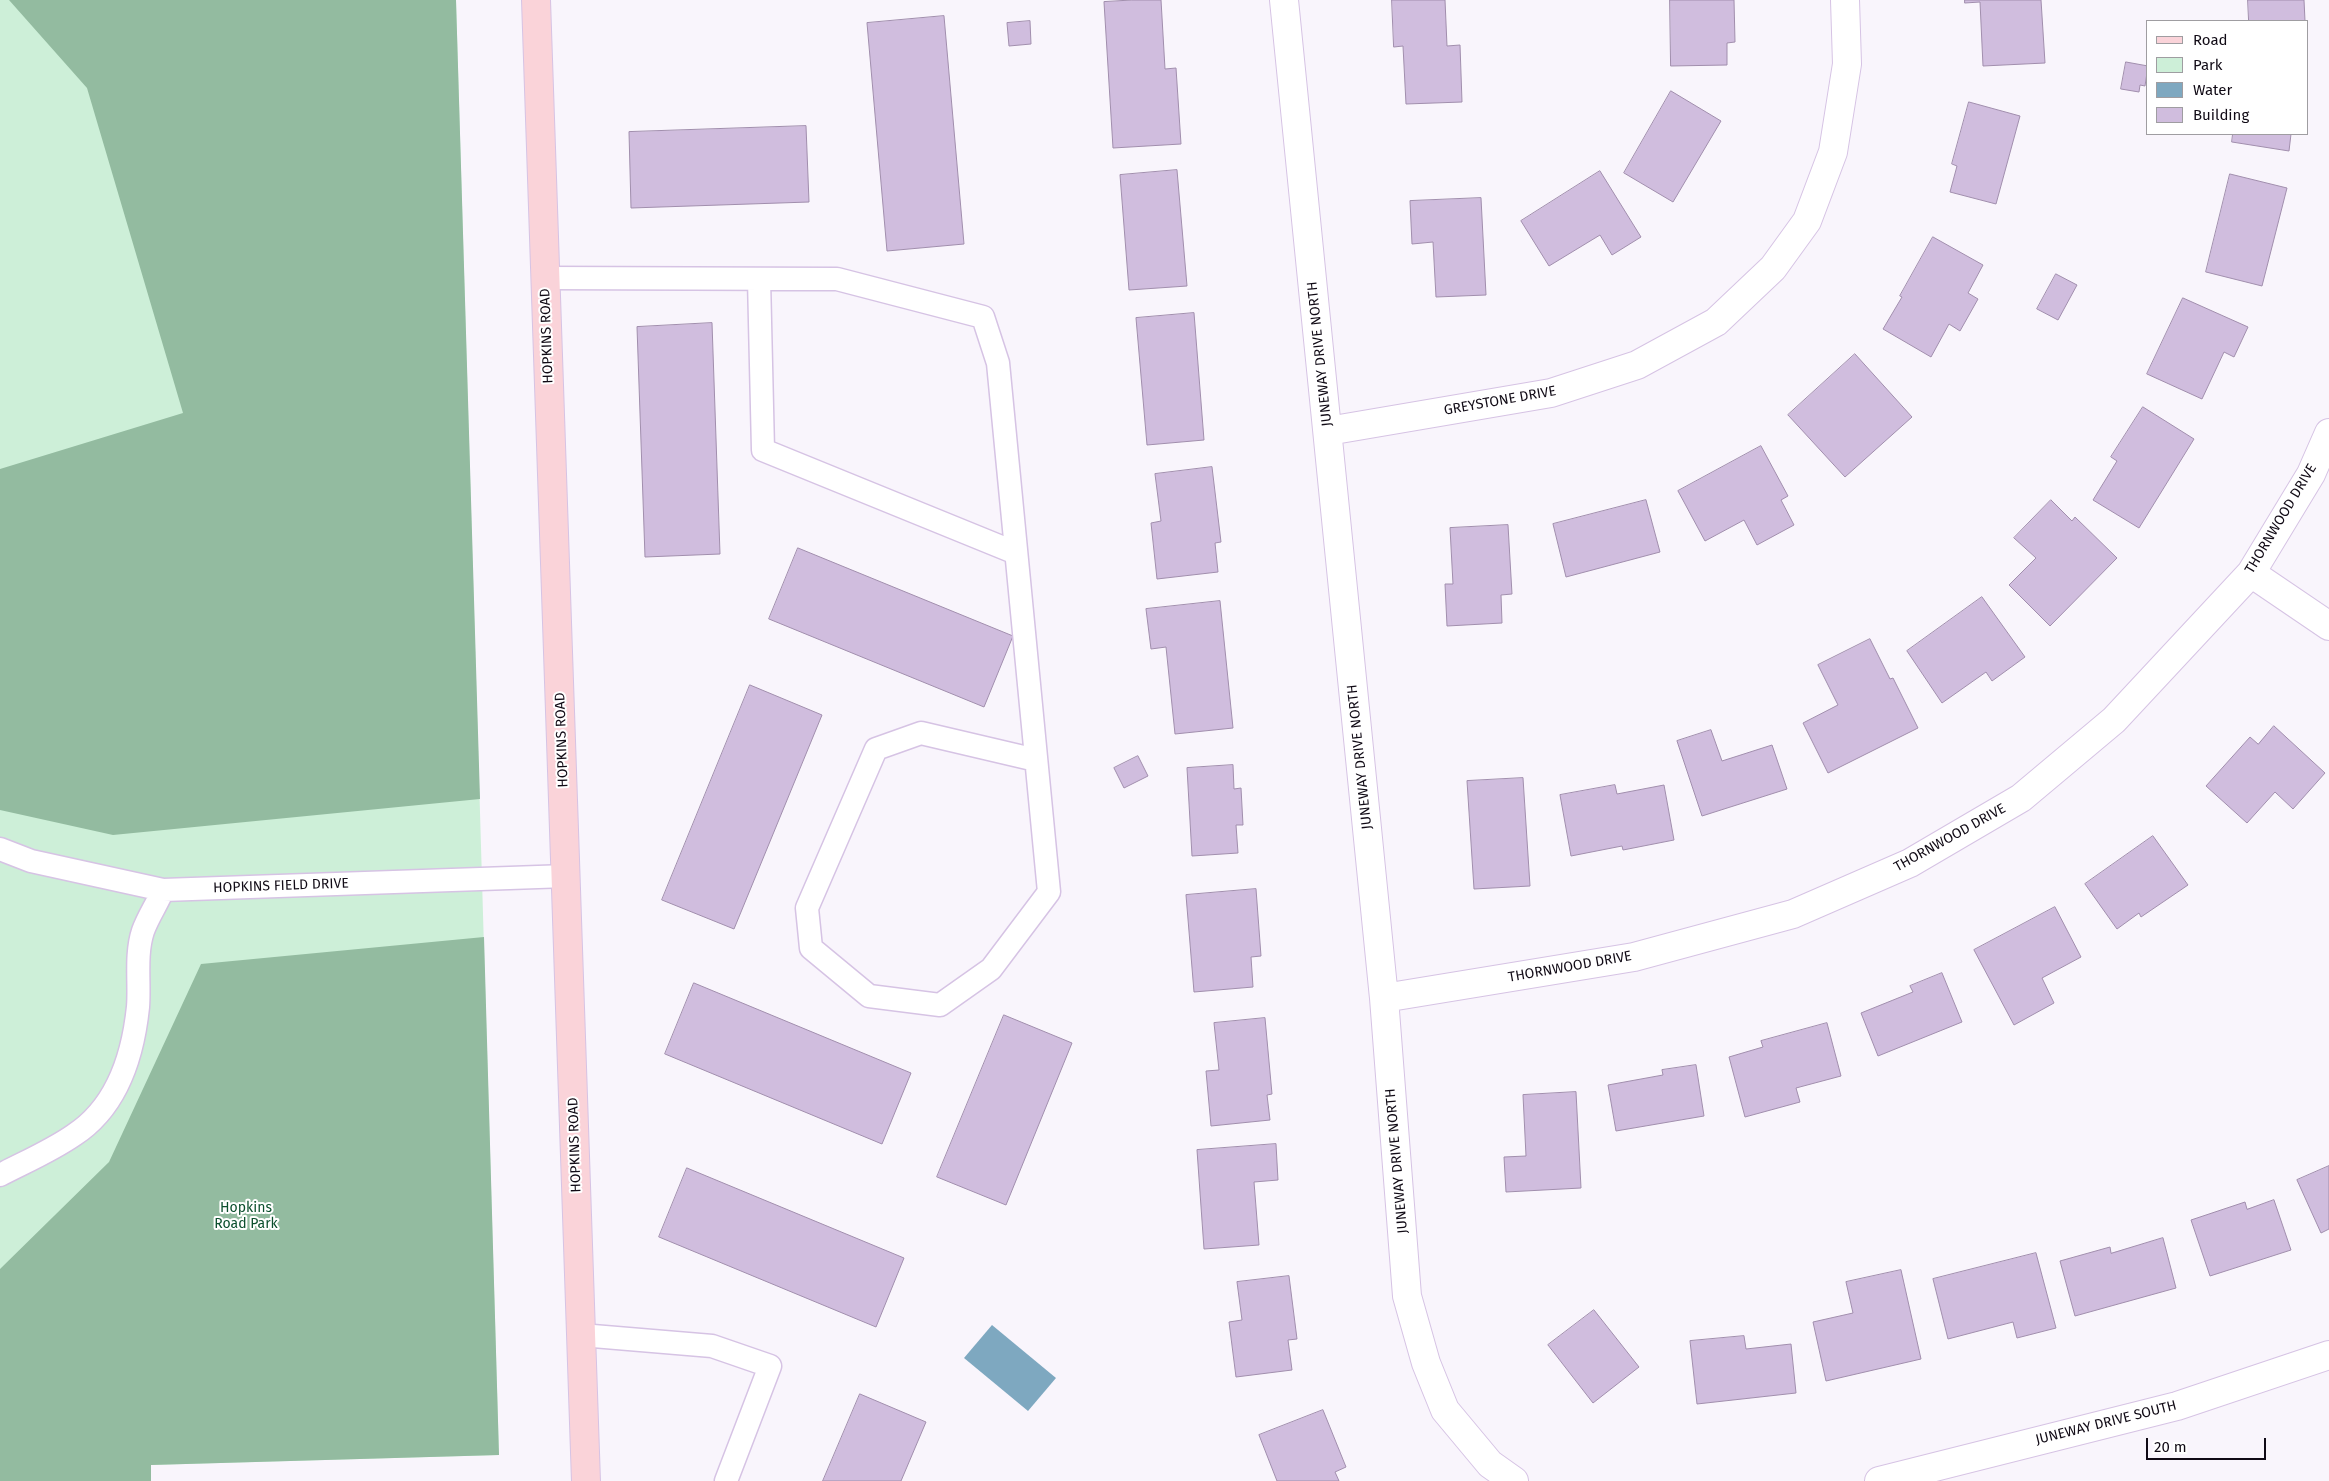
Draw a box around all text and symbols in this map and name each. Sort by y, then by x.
legend [2146,20,2309,135]
text: Road [2193,31,2228,49]
text: Park [2193,56,2223,74]
text: Water [2193,81,2232,99]
text: Building [2193,106,2249,124]
street label: JUNEWAY DRIVE NORTH [1304,281,1336,427]
street label: HOPKINS ROAD [537,288,557,384]
street label: GREYSTONE DRIVE [1443,383,1557,419]
street label: THORNWOOD DRIVE [2242,461,2320,577]
street label: JUNEWAY DRIVE NORTH [1344,684,1376,830]
street label: HOPKINS ROAD [552,692,572,788]
street label: THORNWOOD DRIVE [1891,800,2009,876]
street label: HOPKINS FIELD DRIVE [213,875,349,897]
street label: THORNWOOD DRIVE [1507,948,1633,986]
street label: JUNEWAY DRIVE NORTH [1382,1088,1412,1234]
street label: HOPKINS ROAD [565,1097,585,1193]
park label: Hopkins Road Park [214,1200,278,1232]
street label: JUNEWAY DRIVE SOUTH [2034,1397,2178,1449]
scale bar [2149,1428,2269,1460]
text: 20 m [2154,1438,2187,1456]

